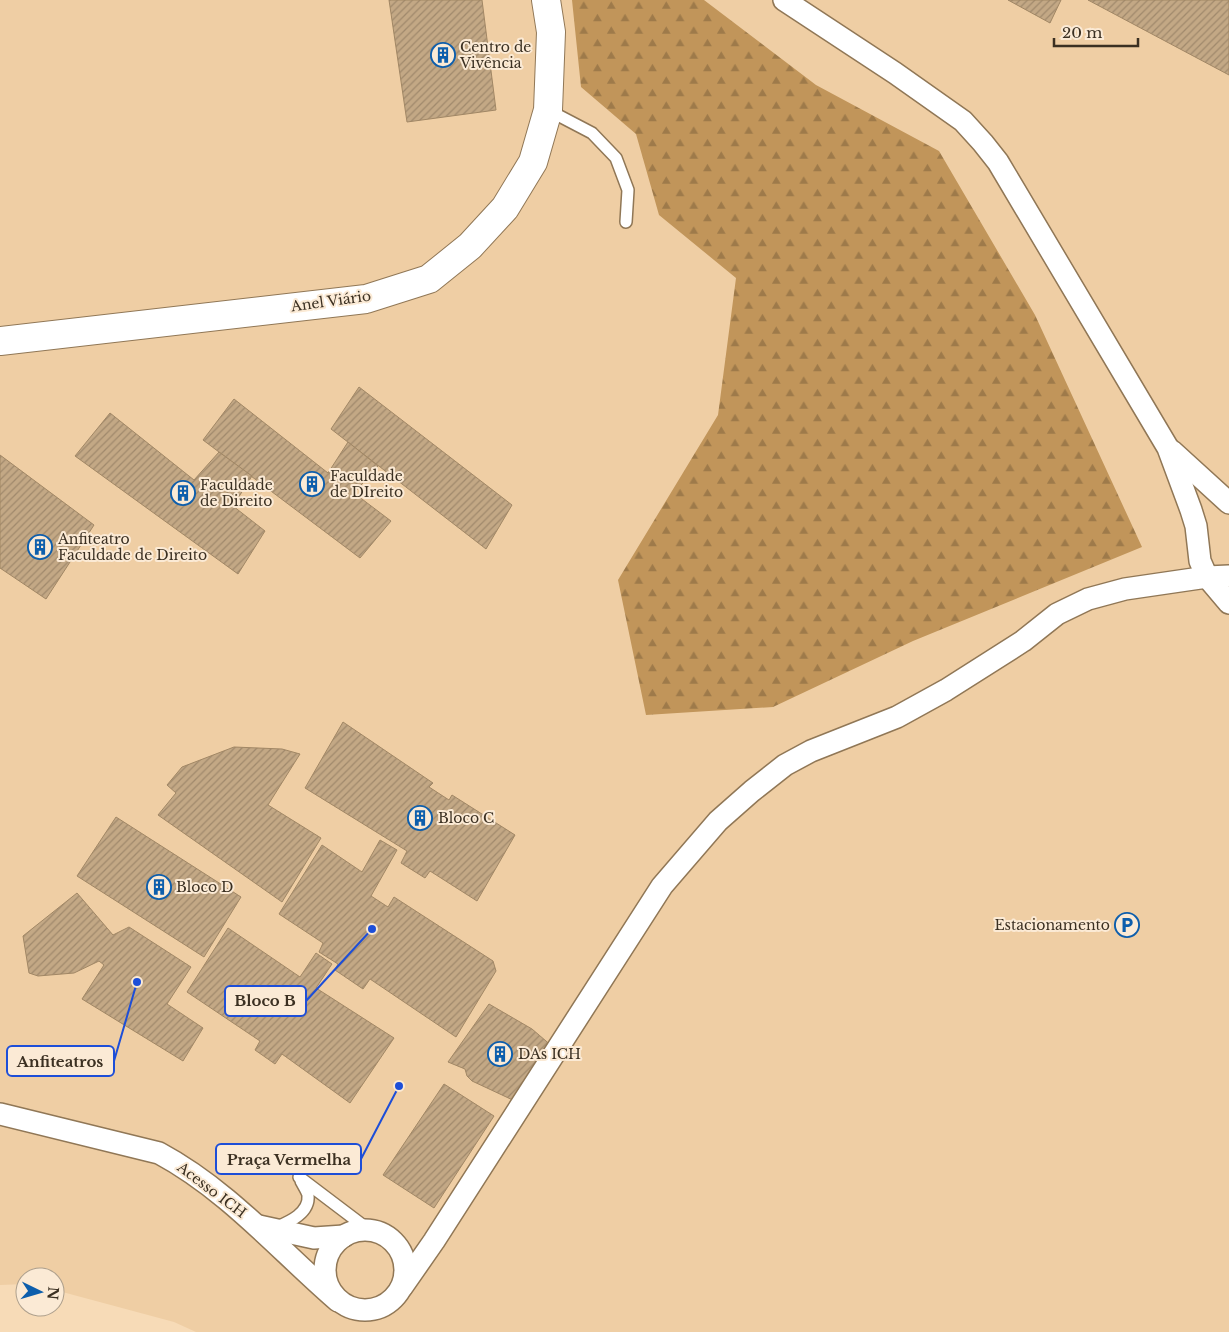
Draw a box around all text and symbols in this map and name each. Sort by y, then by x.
scale bar [1054,15,1138,47]
text: 20 m [1062,23,1102,42]
place label: Centro de Vivência [459,38,531,72]
building icon: Centro de Vivência [430,42,456,68]
street label: Anel Viário [289,286,372,316]
place label: Faculdade de DIreito [330,467,403,501]
building icon: Faculdade de DIreito [299,471,325,497]
place label: Faculdade de Direito [200,476,273,510]
building icon: Faculdade de Direito [170,480,196,506]
place label: Anfiteatro Faculdade de Direito [57,530,207,564]
building icon: Anfiteatro Faculdade de Direito [27,534,53,560]
building icon: Bloco C [407,805,433,831]
place label: Bloco C [438,809,494,827]
building icon: Bloco D [146,874,172,900]
place label: Bloco D [176,878,234,896]
parking icon: Estacionamento [1114,912,1140,938]
place label: Estacionamento [994,916,1110,934]
callout: Bloco B [225,986,306,1016]
text: Bloco B [234,991,296,1010]
building icon: DAs ICH [487,1041,513,1067]
place label: DAs ICH [518,1045,581,1063]
callout: Anfiteatros [7,1046,114,1076]
text: Anfiteatros [16,1052,103,1071]
callout: Praça Vermelha [216,1144,361,1174]
text: Praça Vermelha [227,1150,352,1169]
street label: Acesso ICH [173,1158,250,1222]
north arrow [15,1267,65,1317]
text: N [43,1286,62,1300]

